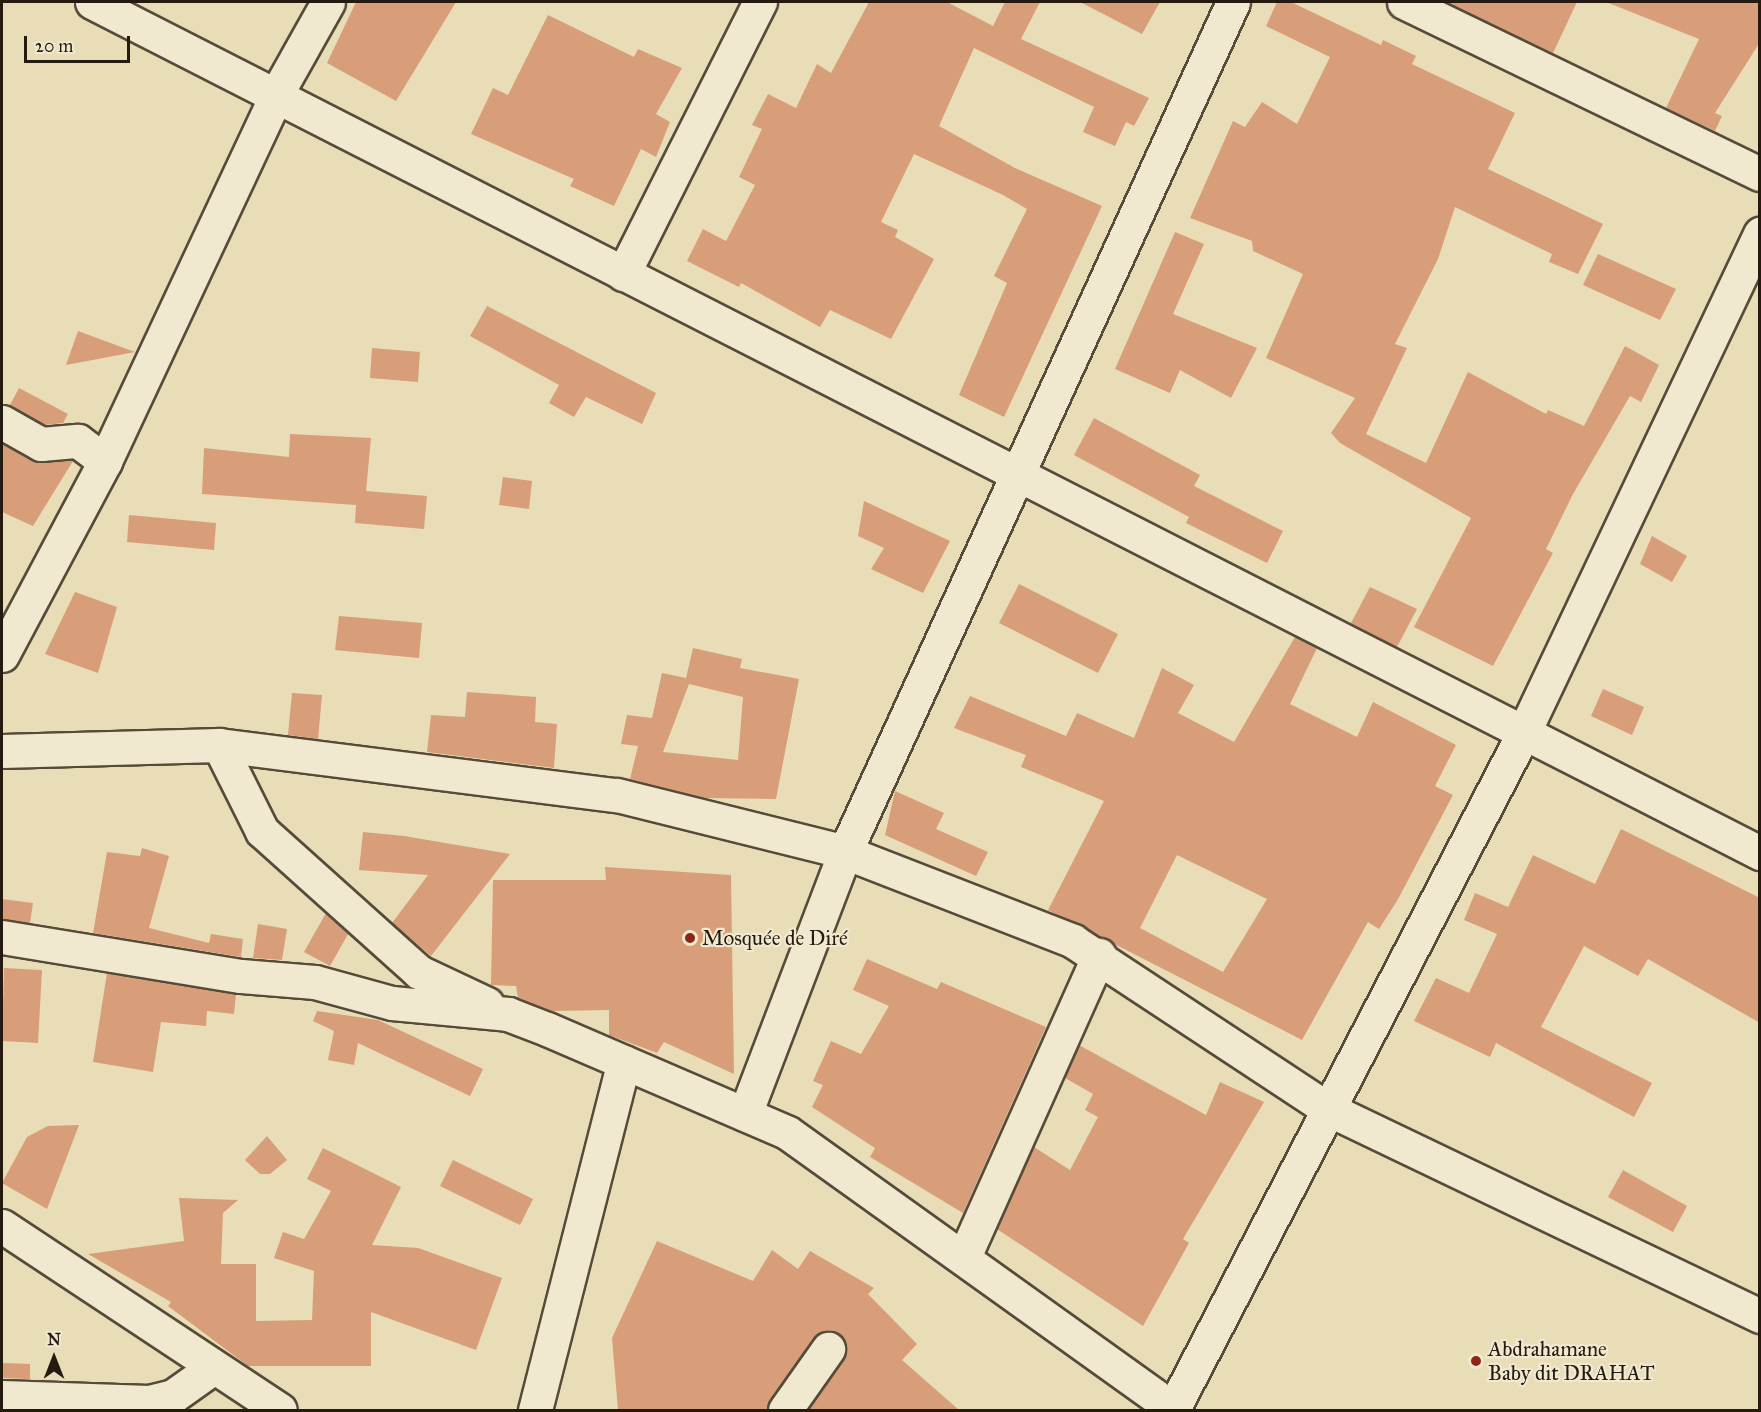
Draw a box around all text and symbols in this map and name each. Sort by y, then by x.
scale bar [27,24,134,62]
text: 20 m [35,35,73,57]
place label: Mosquée de Diré [702,925,848,951]
marker: Mosquée de Diré [683,931,697,945]
north arrow [24,1328,84,1388]
text: N [47,1330,61,1349]
place label: Abdrahamane Baby dit DRAHAT [1488,1336,1655,1386]
marker: Abdrahamane Baby dit DRAHAT [1469,1354,1483,1368]

